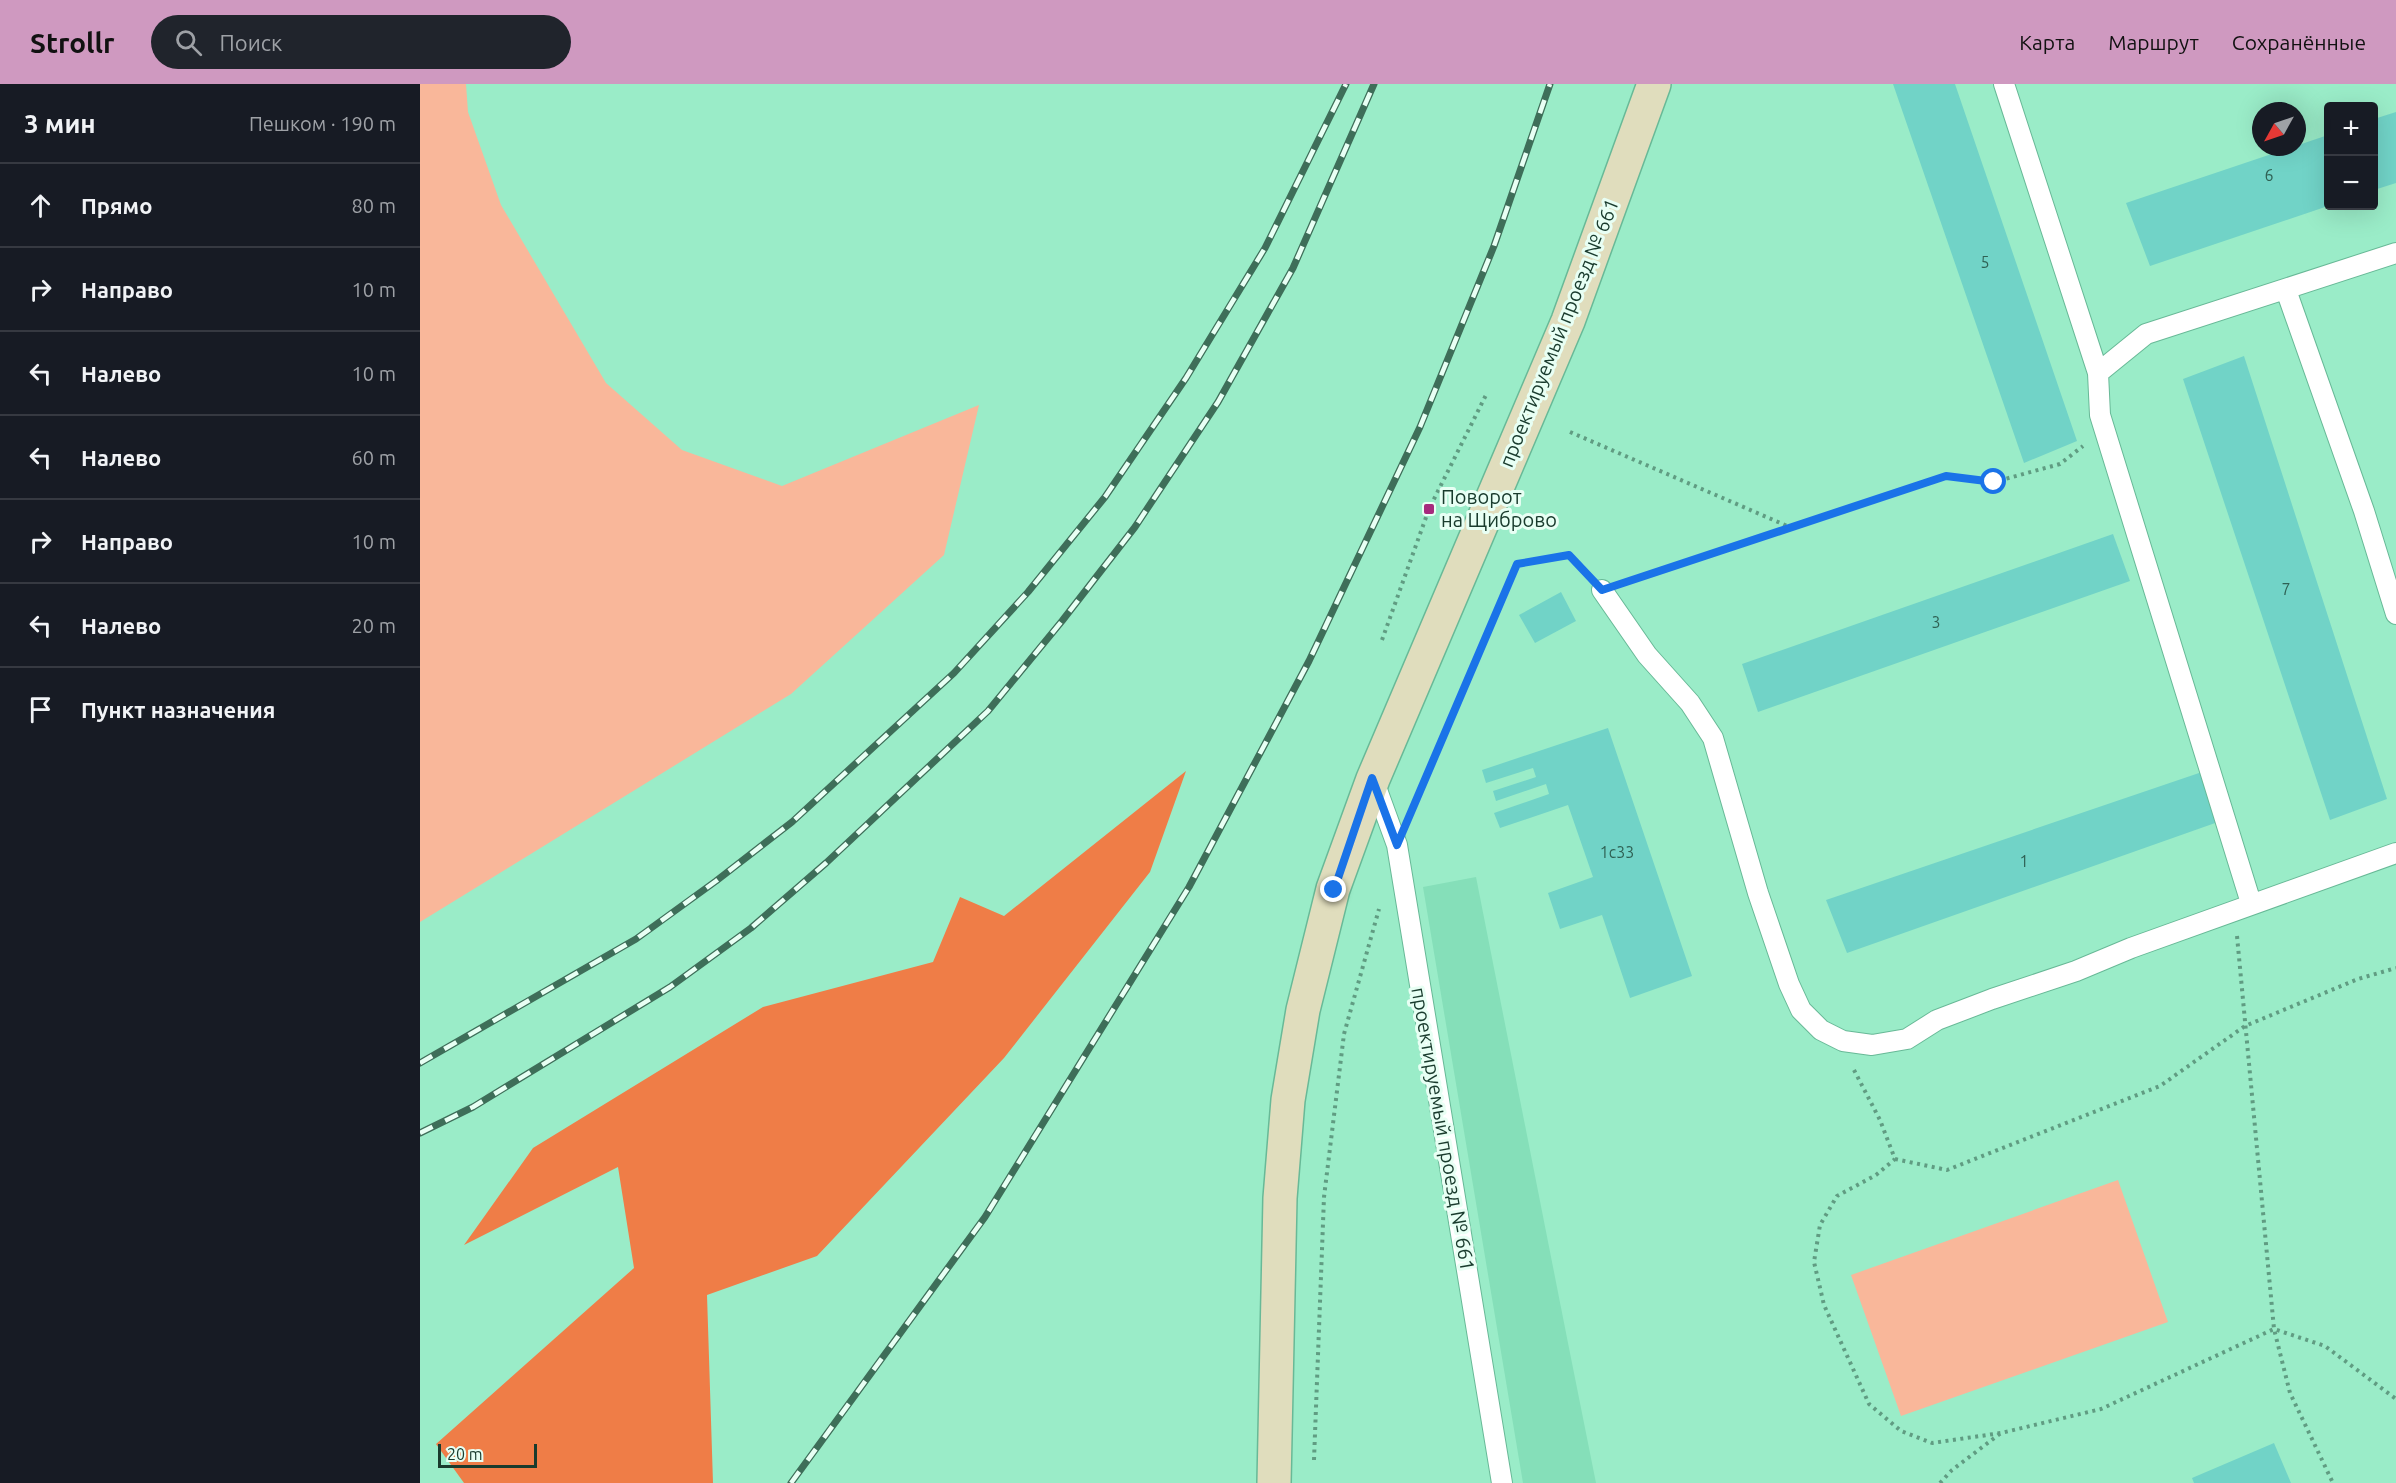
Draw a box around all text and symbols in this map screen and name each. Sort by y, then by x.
search box [151,15,571,69]
icon: search [172,26,205,59]
text: Strollr [30,27,115,58]
text: Поиск [220,30,282,55]
text: Карта [2019,30,2075,54]
text: Маршрут [2108,30,2199,54]
text: Сохранённые [2232,30,2366,54]
north arrow [2252,102,2306,156]
map controls [2324,102,2378,210]
button: + [2324,102,2378,156]
text: 3 мин [24,109,96,138]
text: Пешком · 190 m [249,112,396,135]
button: − [2324,156,2378,210]
house number: 6 [2264,166,2274,184]
icon: ahead [24,189,57,222]
text: Прямо [81,193,152,218]
text: 80 m [352,194,396,217]
street label: проектируемый проезд № 661 [1494,195,1623,470]
house number: 5 [1980,253,1990,271]
icon: right [24,273,57,306]
text: Направо [81,277,173,302]
text: 10 m [352,278,396,301]
icon: left [24,357,57,390]
text: Налево [81,361,161,386]
text: 10 m [352,362,396,385]
icon: left [24,441,57,474]
text: Налево [81,445,161,470]
text: 60 m [352,446,396,469]
route start [1980,468,2006,494]
place label: Поворот на Щиброво [1441,485,1557,531]
marker: Поворот на Щиброво [1422,502,1436,516]
icon: right [24,525,57,558]
text: Направо [81,529,173,554]
text: 10 m [352,530,396,553]
house number: 7 [2281,580,2291,598]
icon: left [24,609,57,642]
text: Налево [81,613,161,638]
house number: 3 [1931,613,1941,631]
text: 20 m [352,614,396,637]
icon: arrive [24,693,57,726]
text: Пункт назначения [81,697,275,722]
house number: 1с33 [1600,843,1634,861]
house number: 1 [2019,852,2029,870]
route end [1320,876,1346,902]
street label: проектируемый проезд № 661 [1407,985,1480,1272]
scale bar [438,1441,537,1468]
text: 20 m [447,1445,483,1463]

